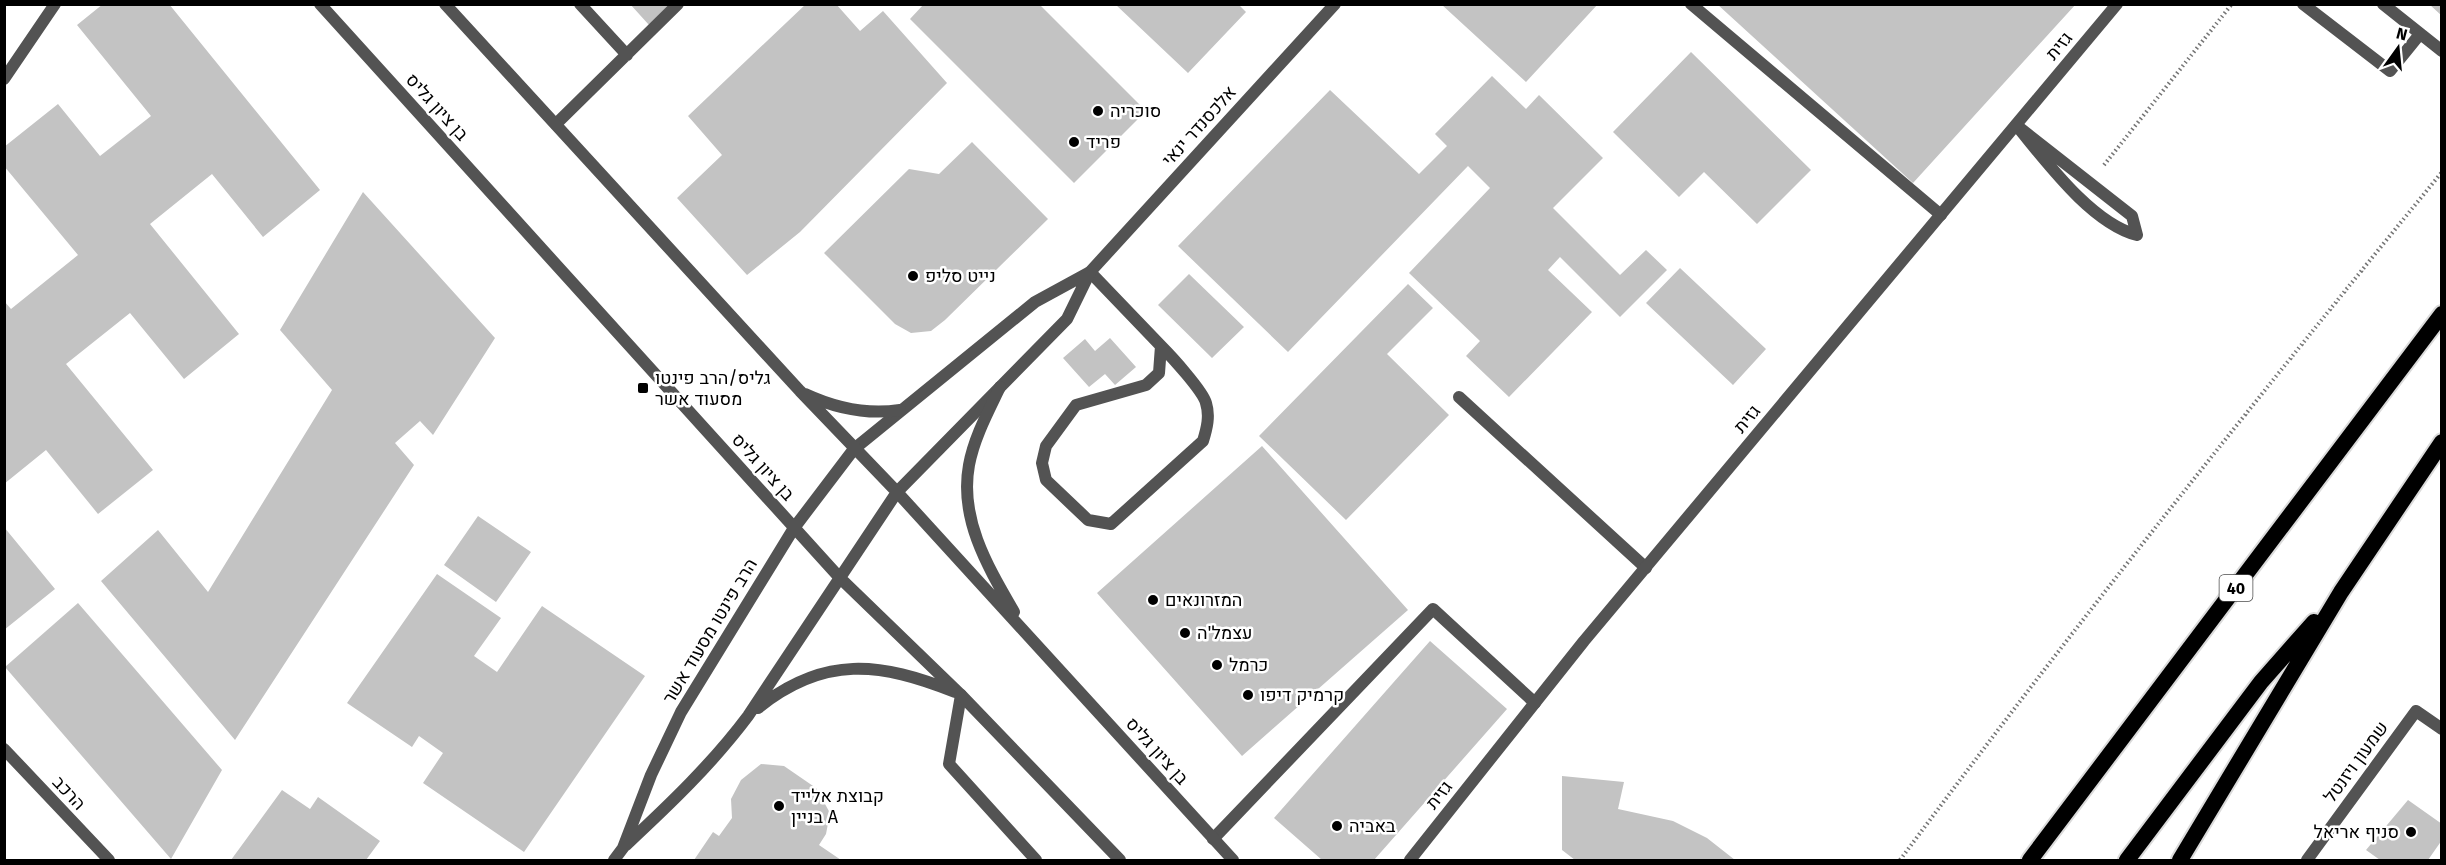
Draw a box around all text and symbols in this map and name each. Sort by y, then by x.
north arrow [2368,18,2428,78]
text: N [2394,23,2409,45]
street label: גזית [2041,27,2077,65]
street label: בן ציון גליס [401,69,473,146]
street label: אלכסנדר ינאי [1157,81,1241,171]
place label: סוכריה [1110,100,1161,122]
marker: סוכריה [1091,104,1105,118]
place label: פריד [1086,131,1121,153]
marker: פריד [1067,135,1081,149]
place label: נייט סליפ [925,265,996,287]
marker: נייט סליפ [906,269,920,283]
place label: גליס/הרב פינטו מסעוד אשר [655,367,771,410]
marker: גליס/הרב פינטו מסעוד אשר [636,381,650,395]
street label: גזית [1729,400,1765,438]
street label: בן ציון גליס [727,429,799,506]
street label: הרב פינטו מסעוד אשר [658,554,762,708]
road number: 40 [2220,575,2252,601]
place label: המזרונאים [1165,589,1242,611]
marker: המזרונאים [1146,593,1160,607]
place label: עצמל'ה [1197,622,1252,644]
marker: עצמל'ה [1178,626,1192,640]
place label: כרמל [1229,654,1268,676]
marker: כרמל [1210,658,1224,672]
place label: קרמיק דיפו [1260,684,1344,706]
marker: קרמיק דיפו [1241,688,1255,702]
street label: בן ציון גליס [1121,713,1193,790]
street label: שמעון ויזנטל [2319,717,2393,807]
street label: הרכב [48,771,90,815]
street label: גזית [1421,776,1457,814]
place label: קבוצת אלייד בניין A [791,785,884,828]
marker: קבוצת אלייד בניין A [772,799,786,813]
place label: באביה [1349,815,1396,837]
marker: באביה [1330,819,1344,833]
place label: סניף אריאל [2314,821,2399,843]
marker: סניף אריאל [2404,825,2418,839]

